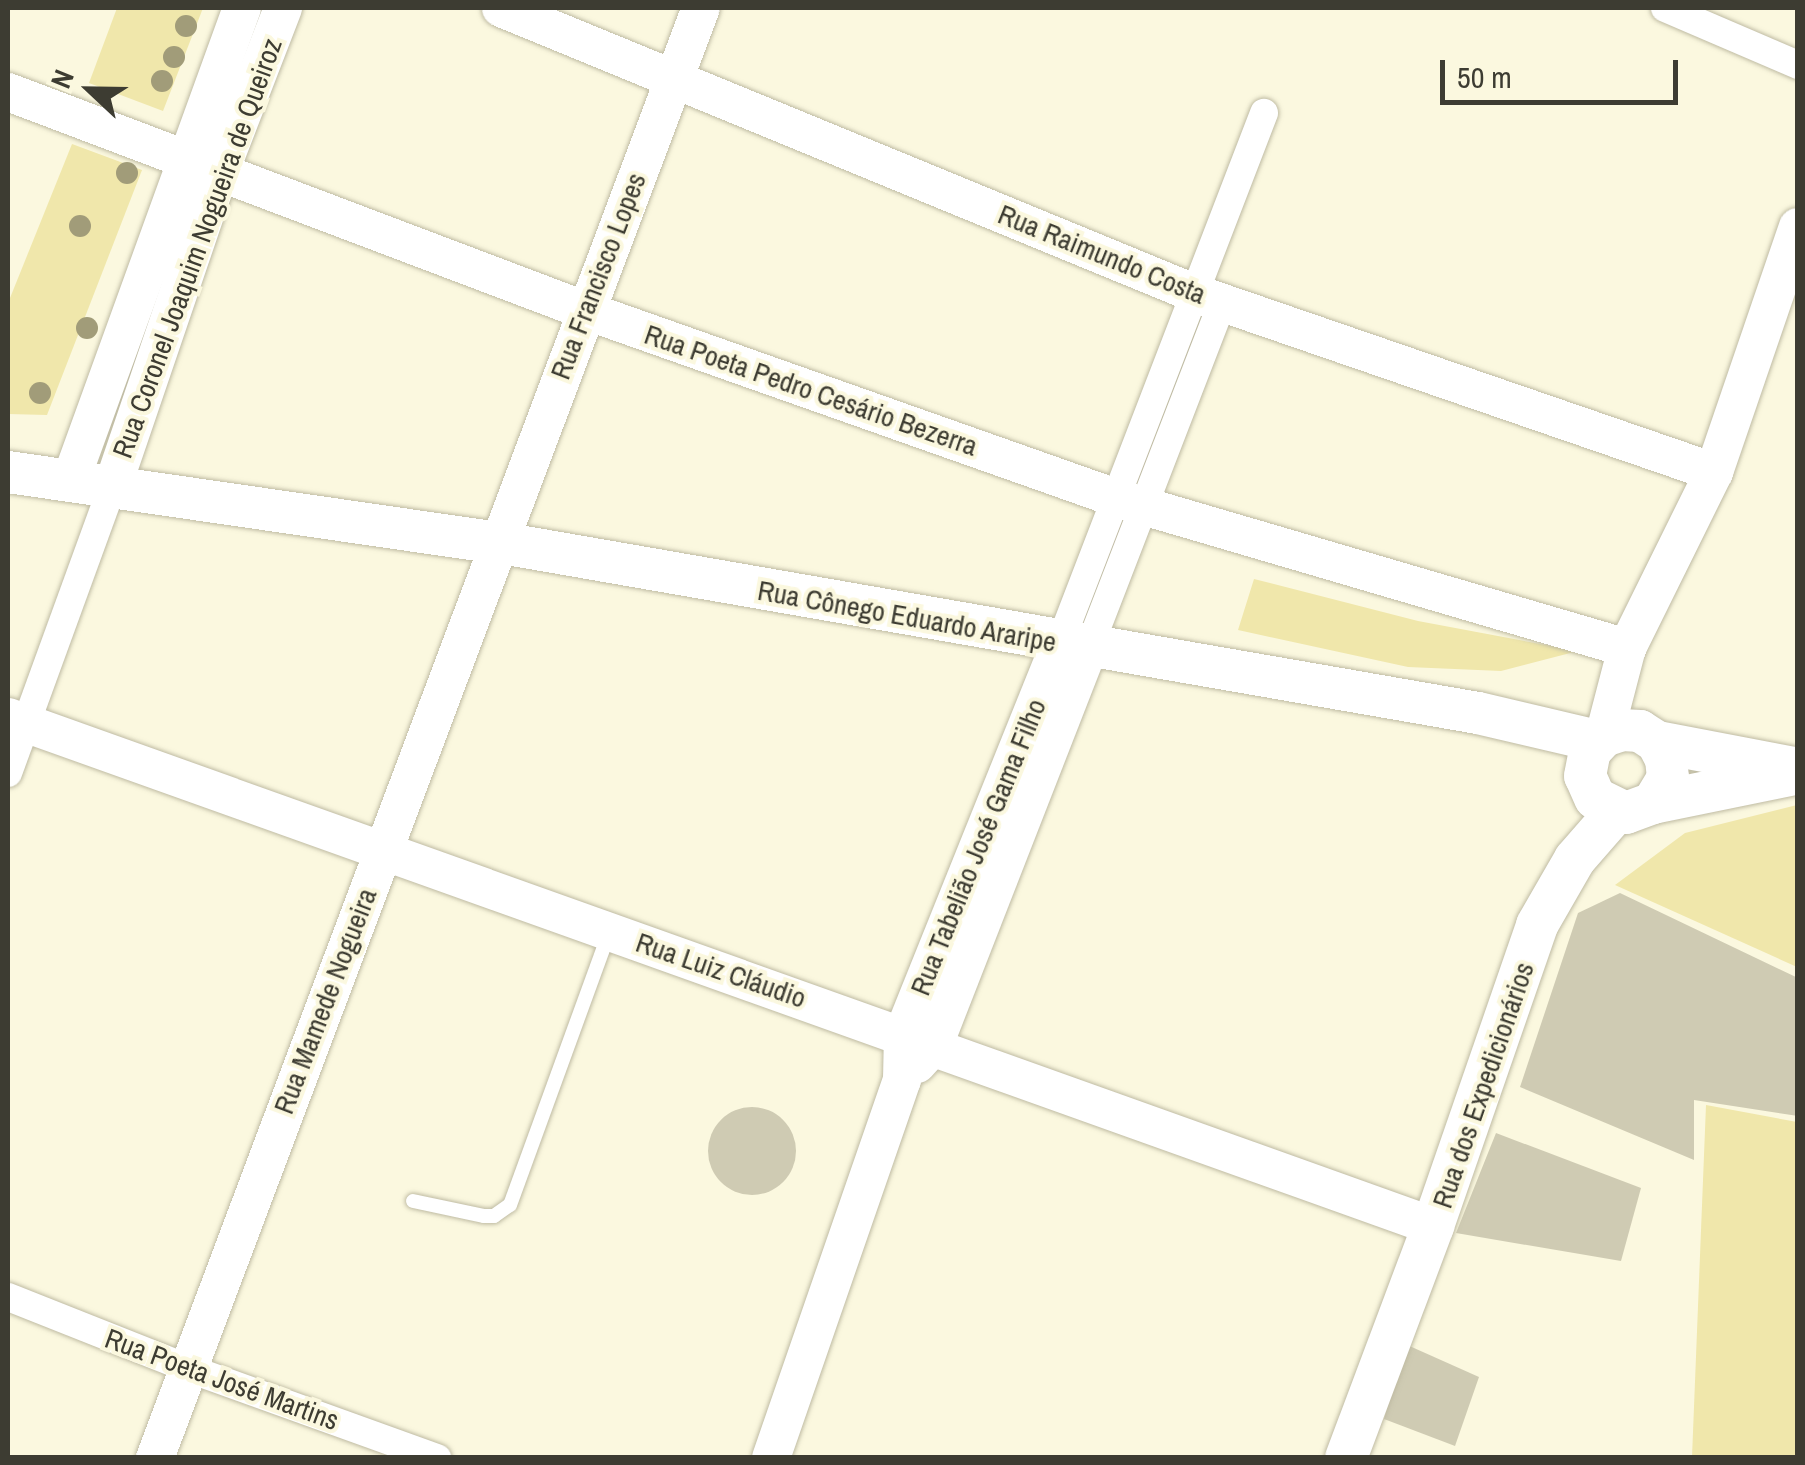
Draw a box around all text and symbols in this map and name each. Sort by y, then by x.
street label: Rua Coronel Joaquim Nogueira de Queiroz [105,34,289,462]
north arrow [40,40,140,140]
scale bar [1445,40,1682,102]
text: 50 m [1457,57,1512,97]
text: N [41,64,83,94]
street label: Rua Francisco Lopes [543,168,653,384]
street label: Rua Raimundo Costa [993,197,1211,311]
street label: Rua Poeta Pedro Cesário Bezerra [640,317,982,463]
street label: Rua Cônego Eduardo Araripe [755,573,1059,659]
street label: Rua Tabelião José Gama Filho [903,694,1053,1000]
street label: Rua Mamede Nogueira [267,884,383,1118]
street label: Rua Luiz Cláudio [632,925,810,1015]
street label: Rua dos Expedicionários [1425,958,1541,1212]
street label: Rua Poeta José Martins [101,1321,343,1437]

